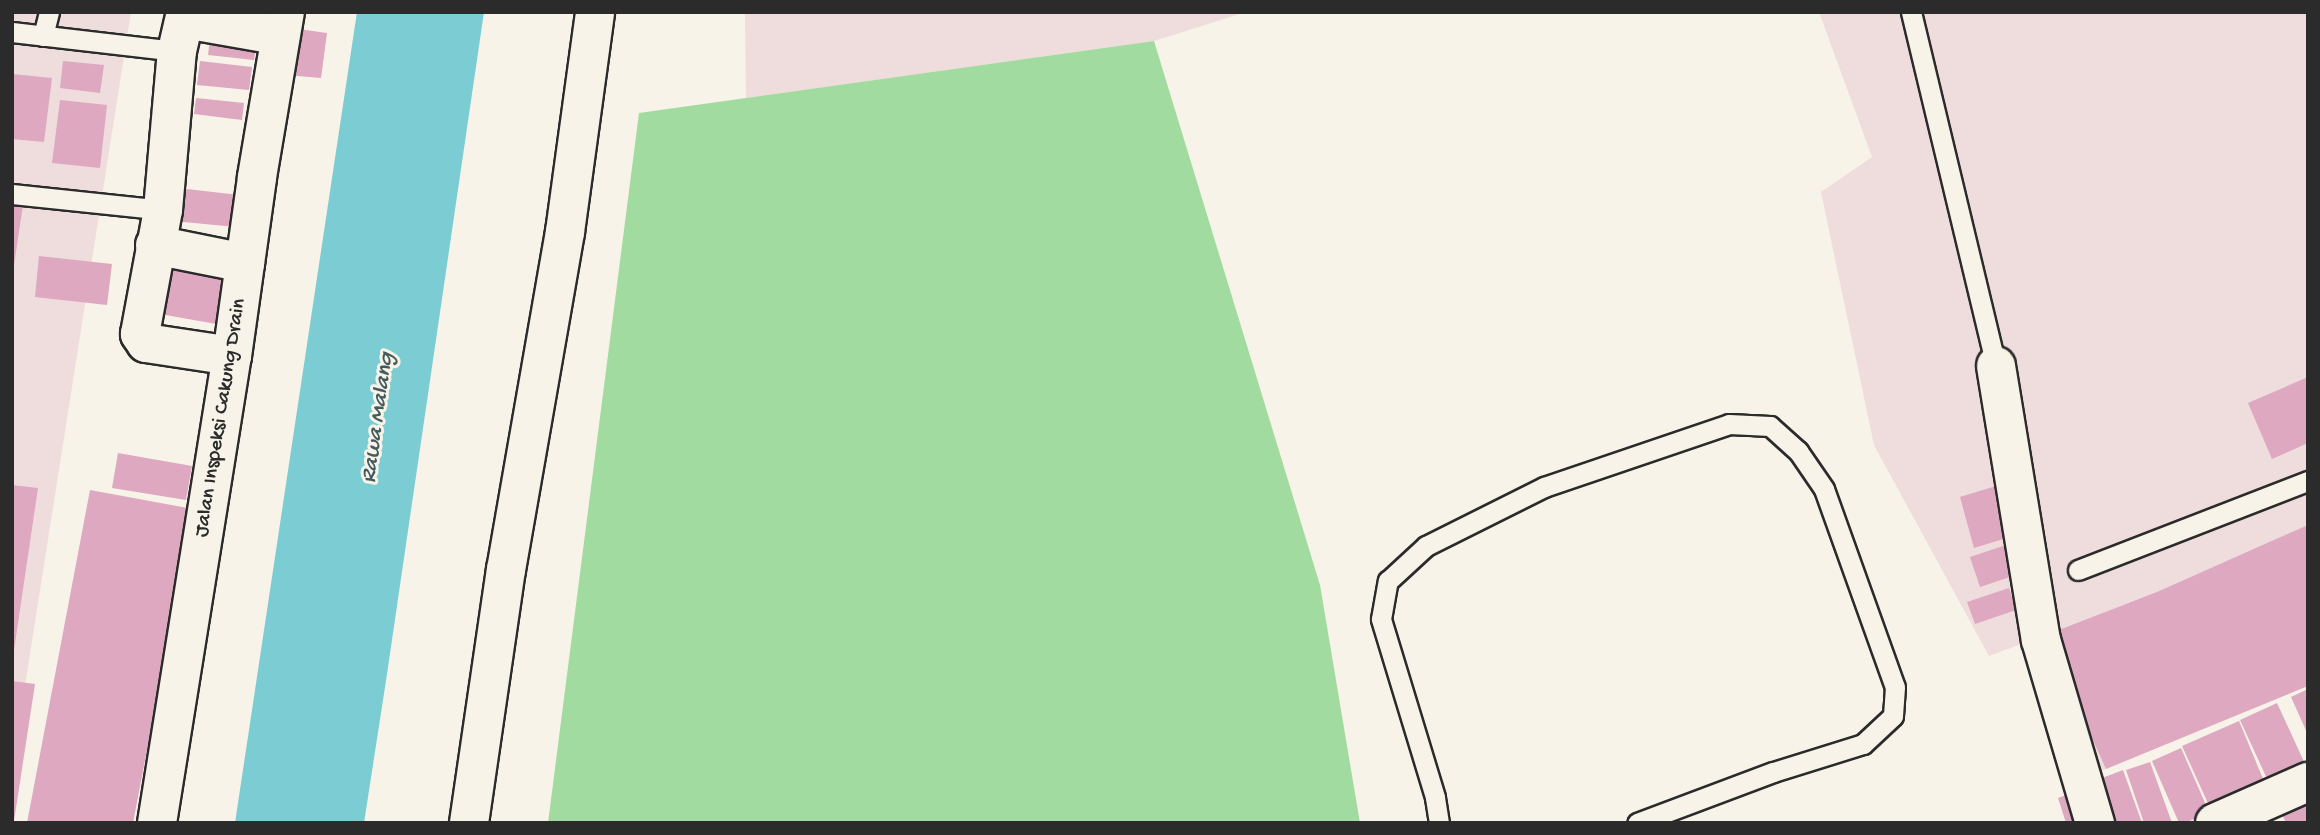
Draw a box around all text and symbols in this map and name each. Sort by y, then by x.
street label: Jalan Inspeksi Cakung Drain [191,297,253,539]
water label: Rawa Malang [356,351,402,485]

